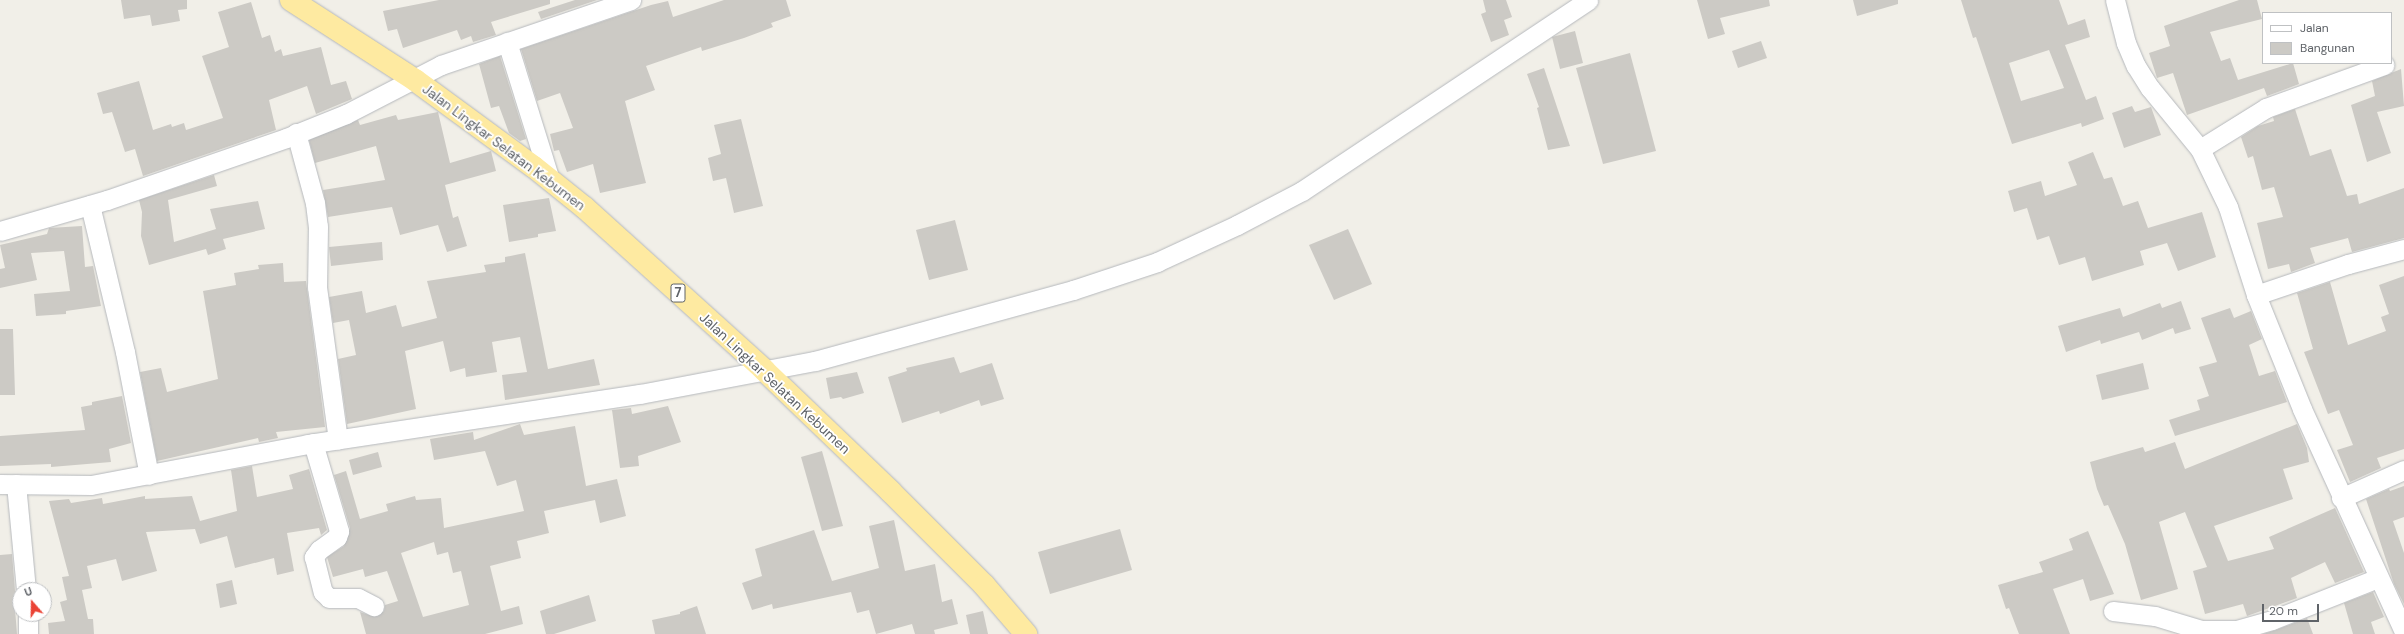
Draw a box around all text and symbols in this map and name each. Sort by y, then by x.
legend [2262,12,2392,64]
text: Jalan [2300,20,2329,36]
text: Bangunan [2300,40,2355,56]
street label: Jalan Lingkar Selatan Kebumen [419,80,589,214]
road number: 7 [670,282,686,304]
street label: Jalan Lingkar Selatan Kebumen [696,309,854,457]
north arrow [12,582,52,622]
text: U [22,584,34,600]
scale bar [2264,596,2321,622]
text: 20 m [2269,603,2298,619]

